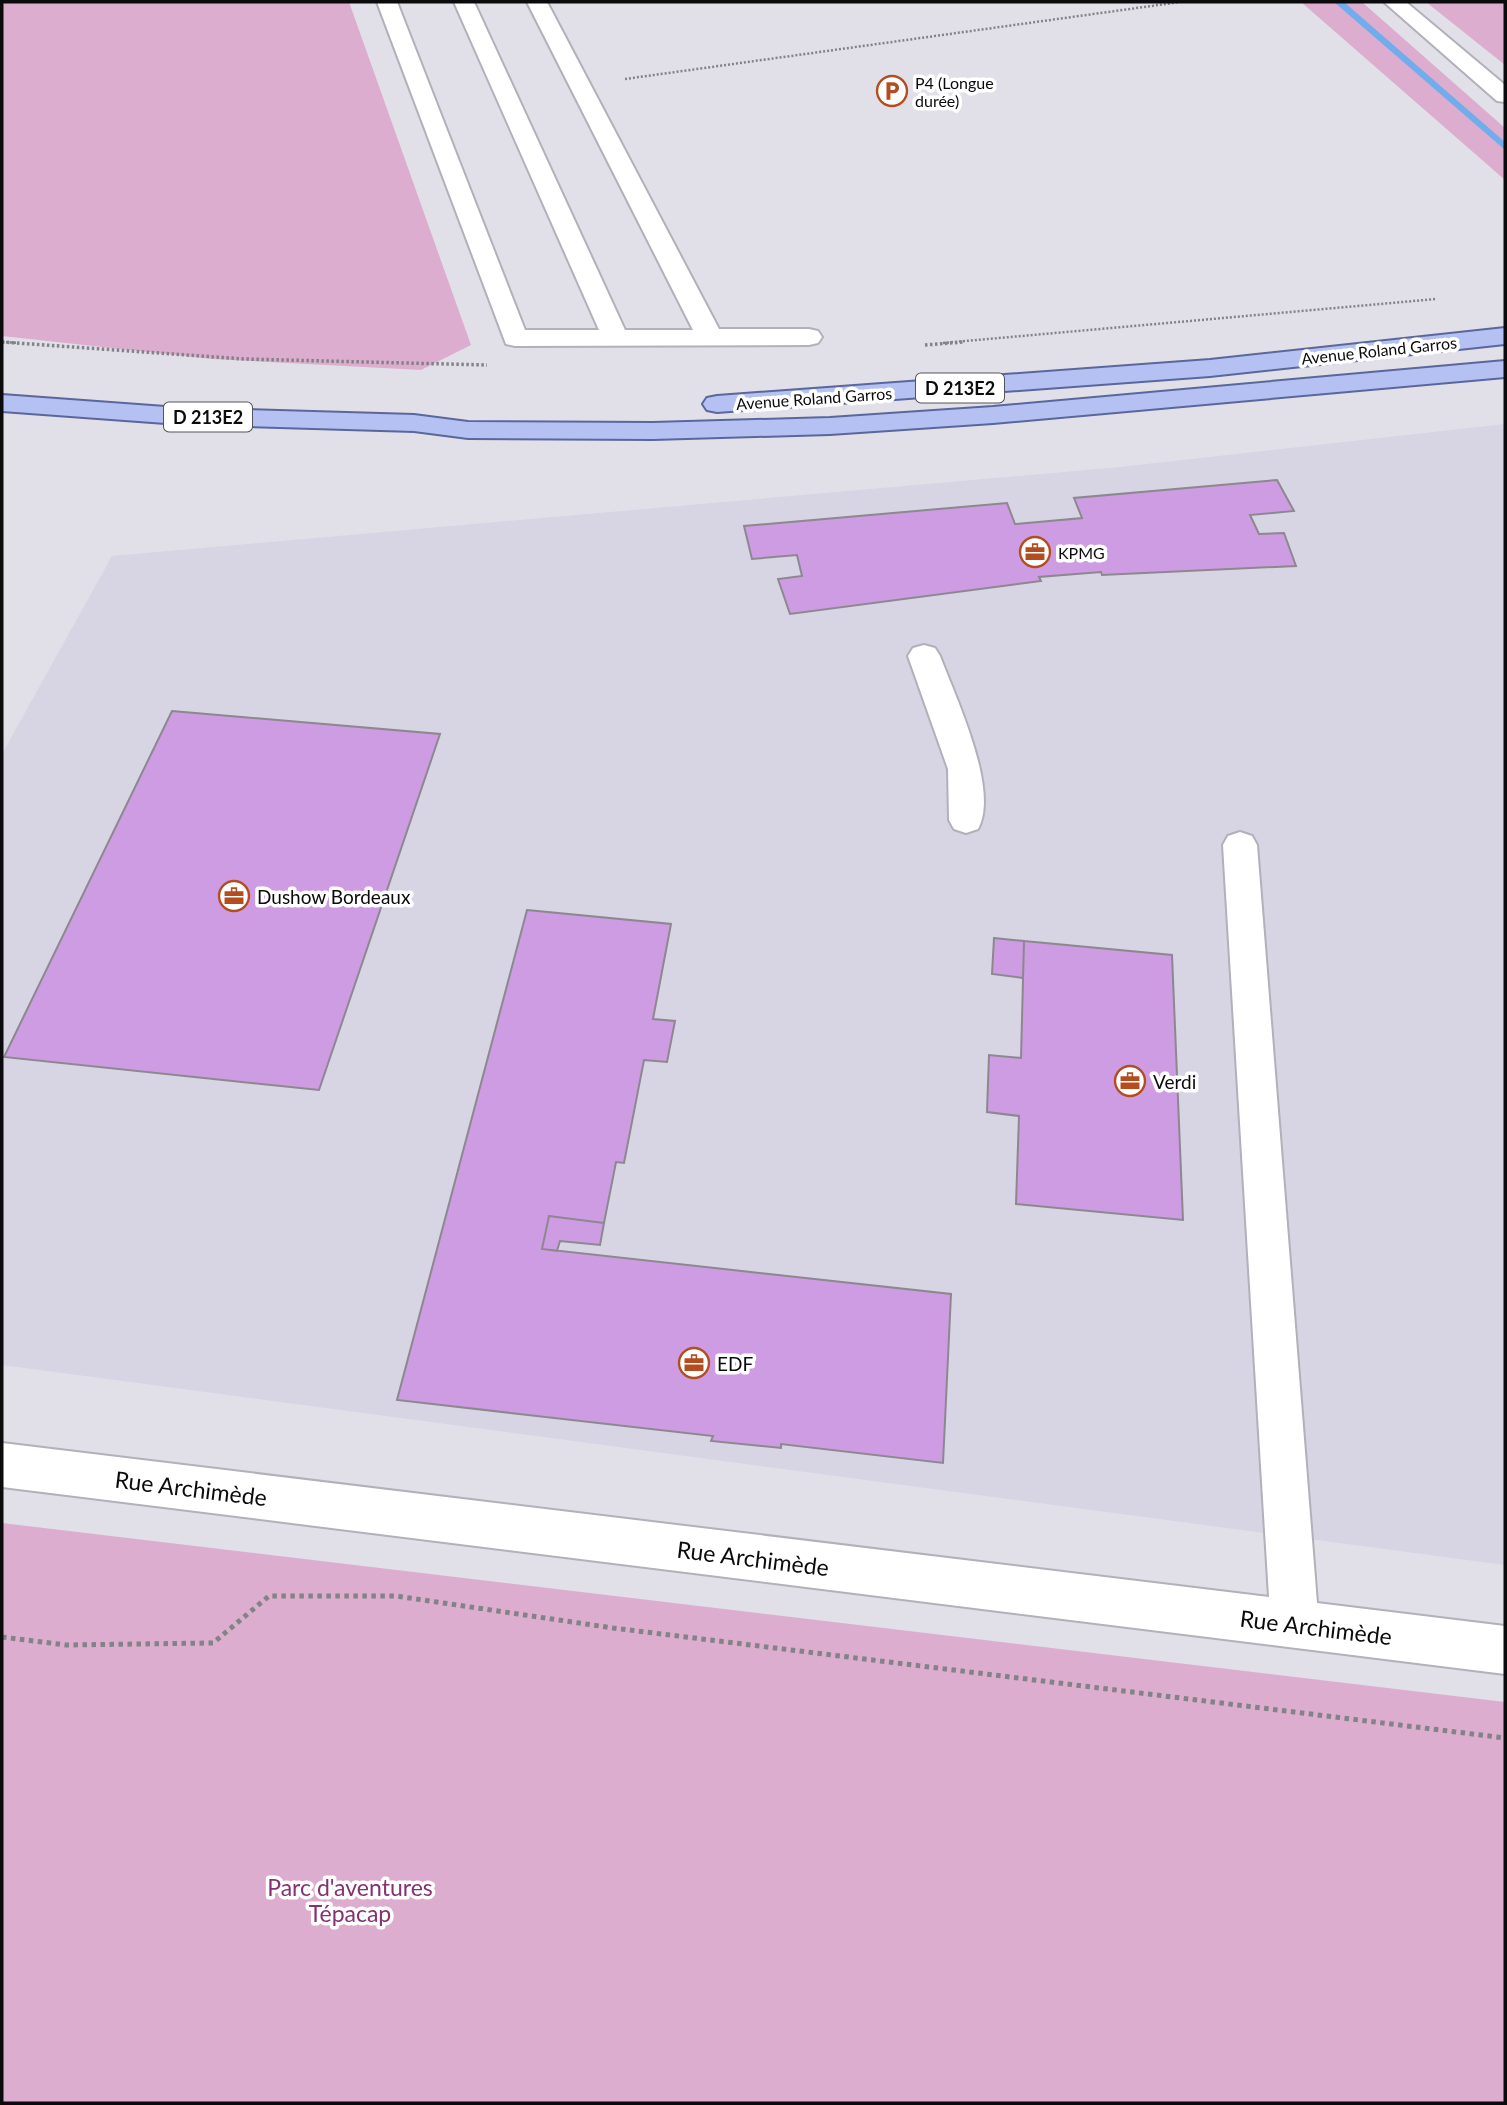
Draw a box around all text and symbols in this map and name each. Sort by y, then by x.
place label: P4 (Longue durée) [915,73,994,110]
parking icon: P4 (Longue durée) [875,74,909,108]
street label: Avenue Roland Garros [1300,332,1458,368]
road number: D 213E2 [916,374,1004,402]
street label: Avenue Roland Garros [735,383,893,413]
road number: D 213E2 [164,402,252,432]
office icon: KPMG [1018,535,1052,569]
place label: KPMG [1058,543,1105,562]
office icon: Dushow Bordeaux [217,879,251,913]
place label: Dushow Bordeaux [257,885,411,908]
office icon: Verdi [1113,1064,1147,1098]
place label: Verdi [1153,1070,1196,1093]
office icon: EDF [677,1346,711,1380]
place label: EDF [717,1352,753,1375]
street label: Rue Archimède [113,1465,269,1511]
street label: Rue Archimède [675,1535,831,1581]
street label: Rue Archimède [1238,1604,1394,1650]
park label: Parc d'aventures Tépacap [267,1873,433,1927]

